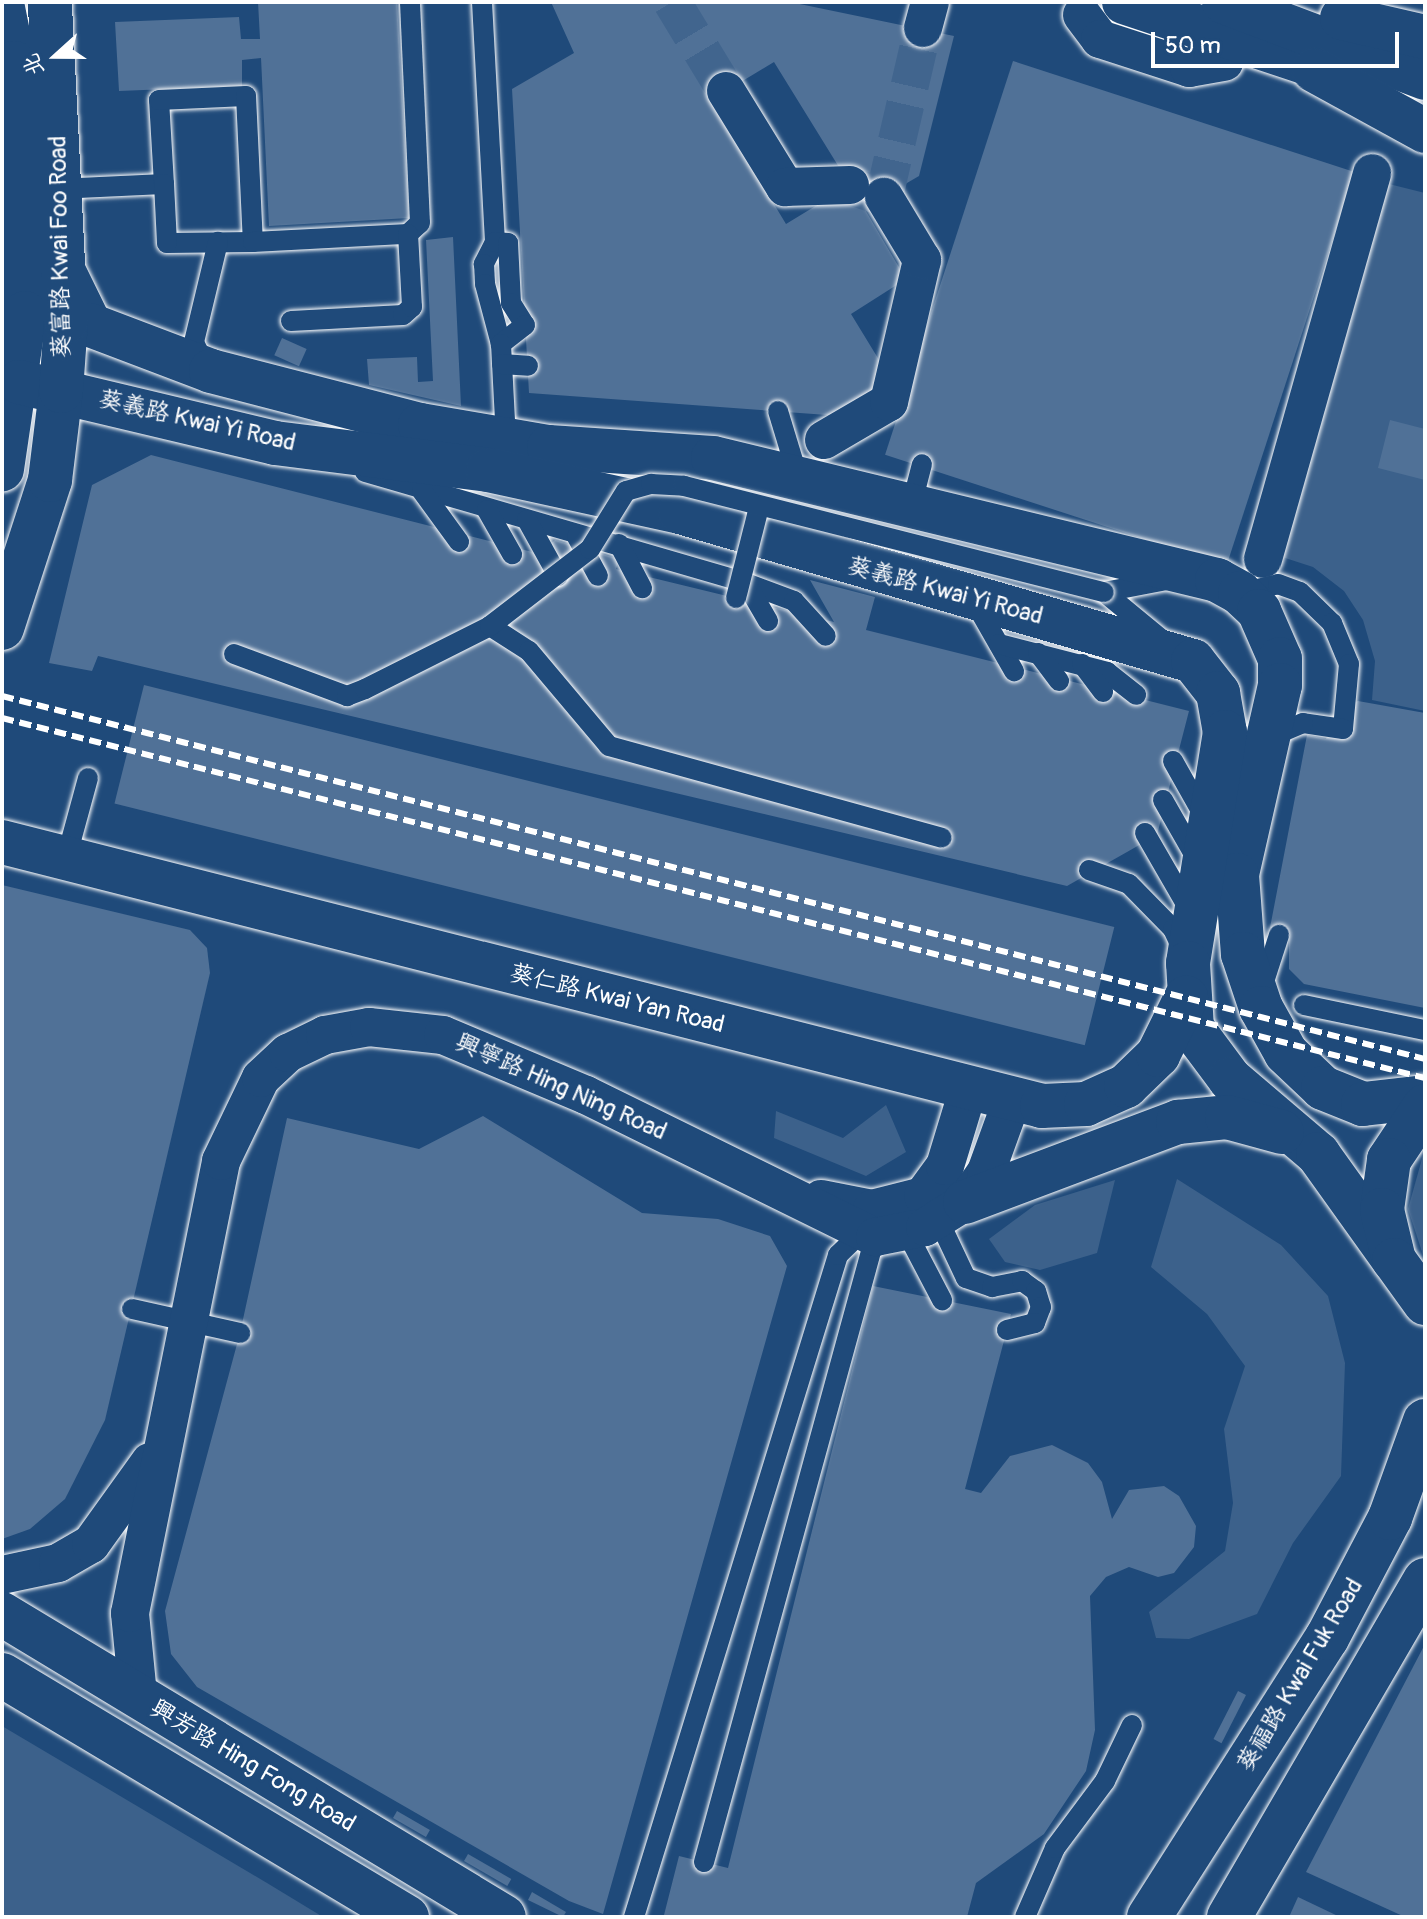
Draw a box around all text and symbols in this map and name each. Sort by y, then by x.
north arrow [16,16,96,96]
scale bar [1155,16,1403,66]
text: 50 m [1165,31,1221,60]
text: 北 [17,49,51,80]
street label: 葵富路 Kwai Foo Road [44,136,76,358]
street label: 葵義路 Kwai Yi Road [96,384,298,458]
street label: 葵義路 Kwai Yi Road [844,551,1046,631]
street label: 葵仁路 Kwai Yan Road [507,958,727,1040]
street label: 興寧路 Hing Ning Road [451,1027,671,1147]
street label: 葵福路 Kwai Fuk Road [1231,1573,1369,1777]
street label: 興芳路 Hing Fong Road [145,1693,361,1839]

